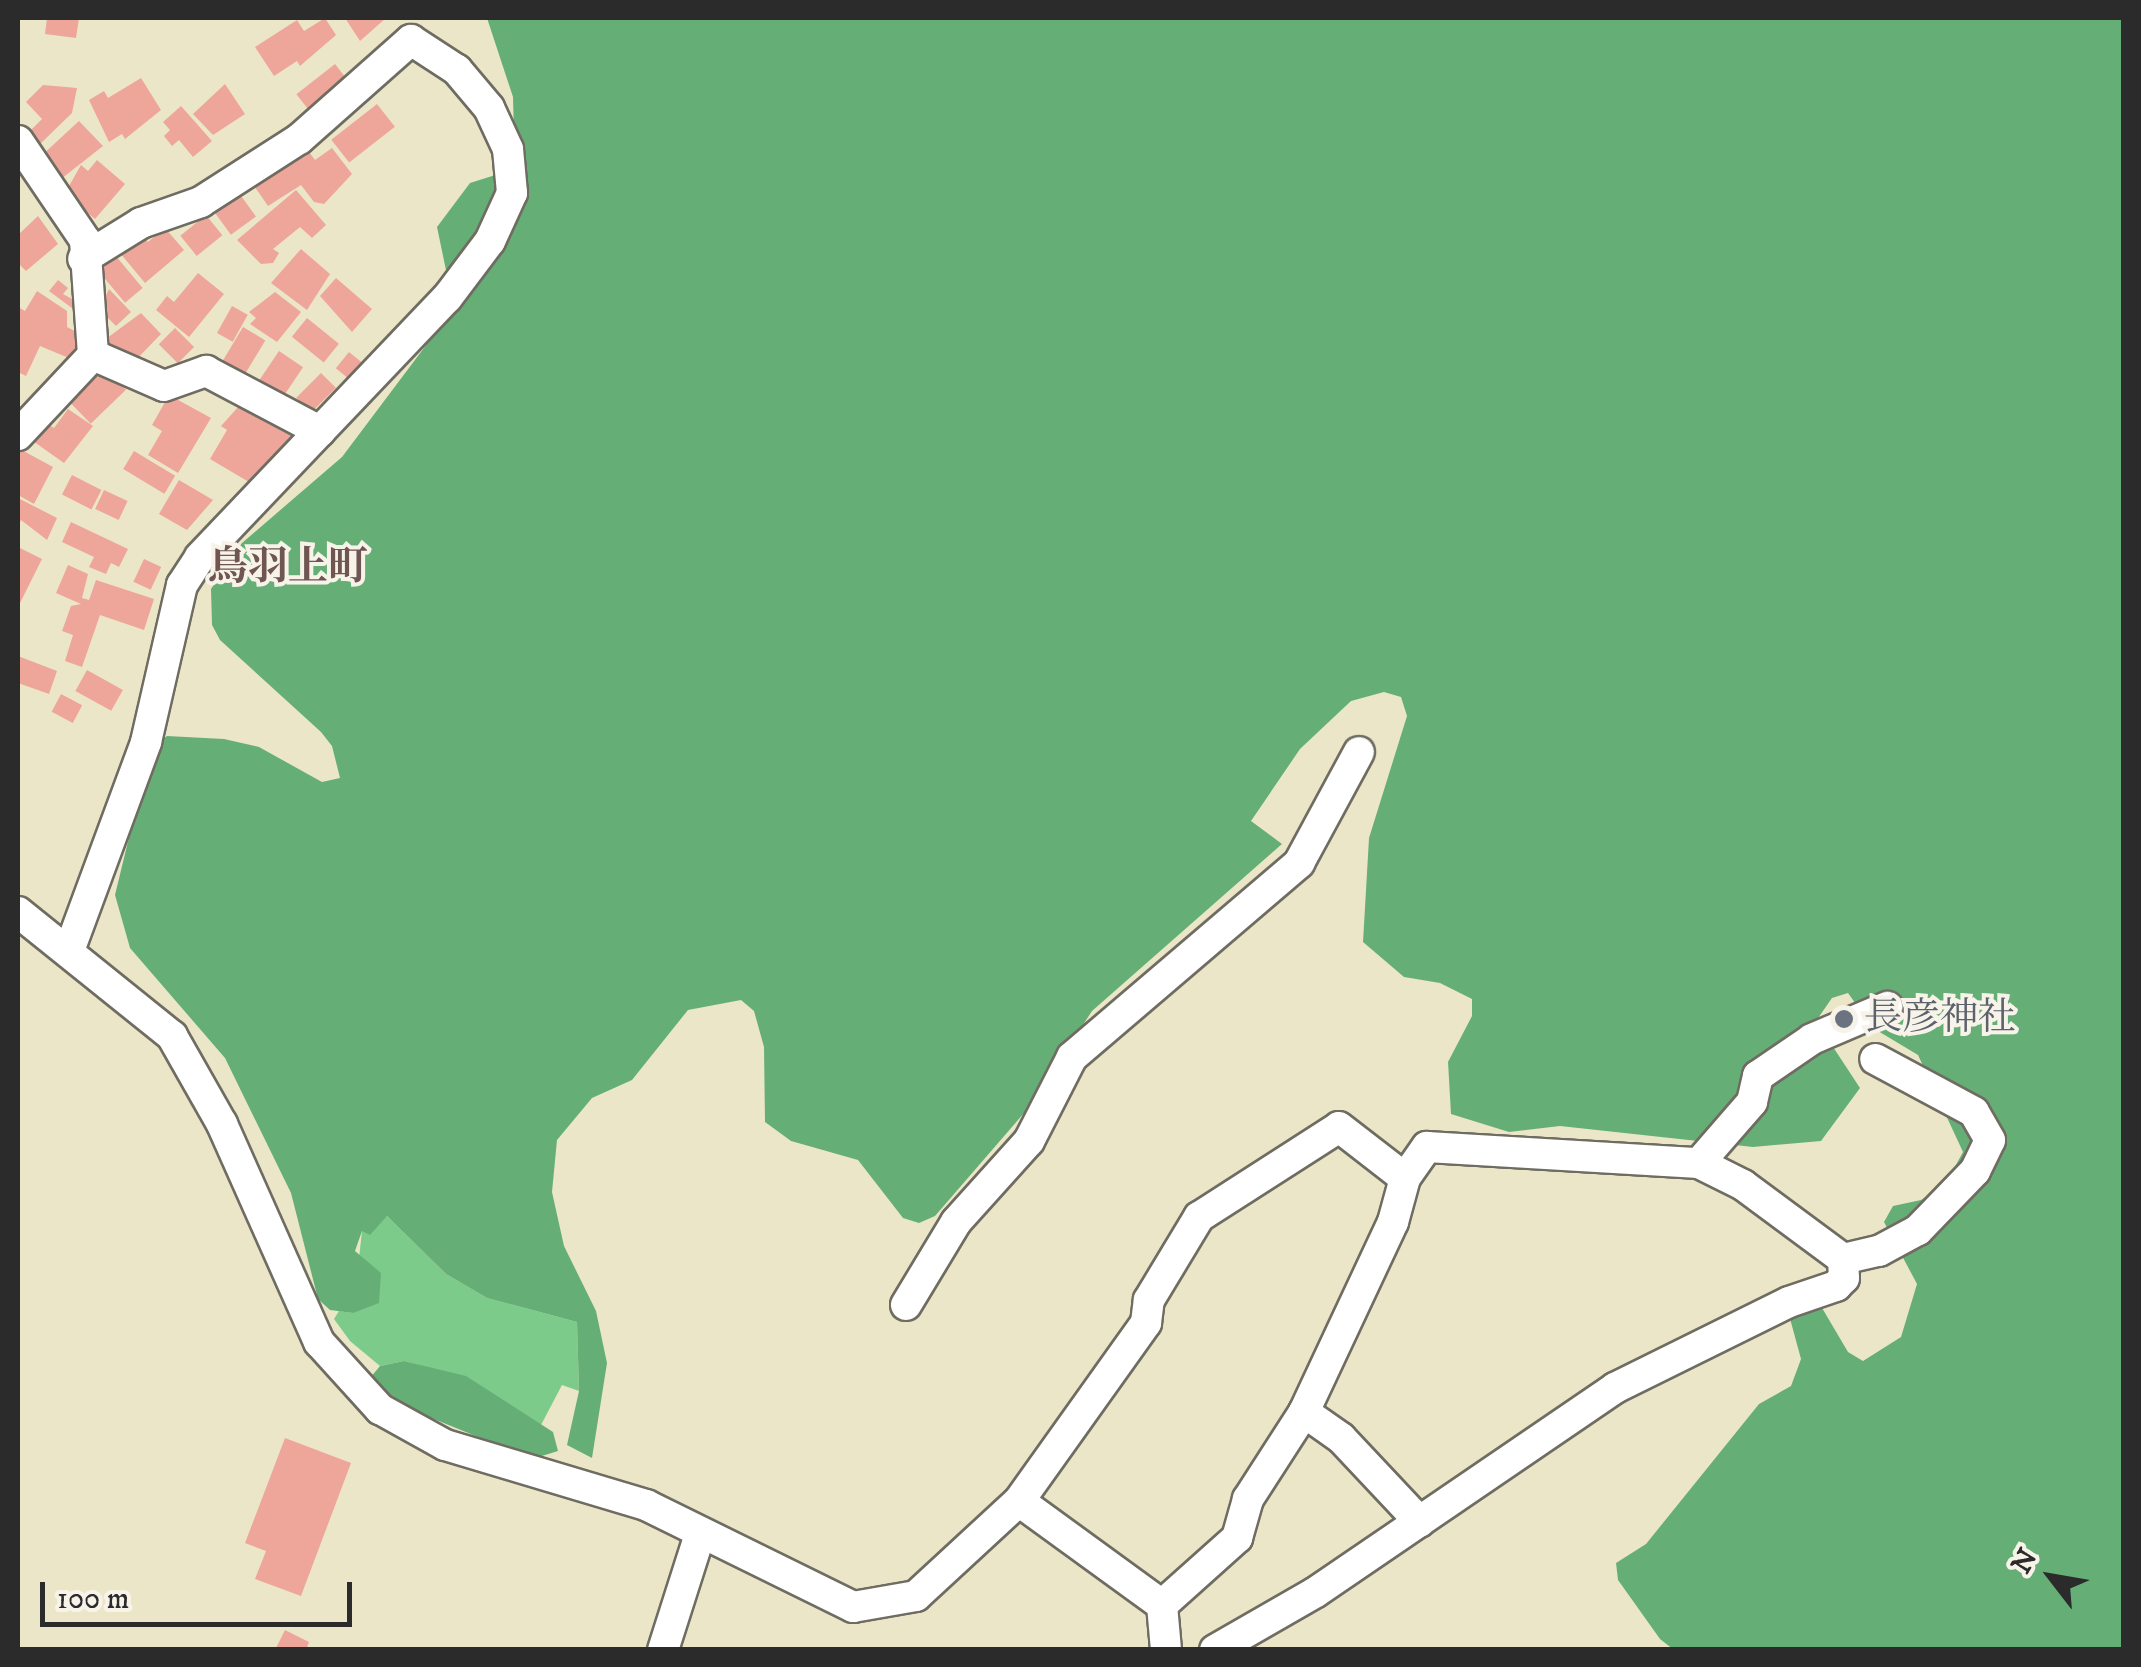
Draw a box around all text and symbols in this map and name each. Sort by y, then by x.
district label: 鳥羽上町 [208,544,368,592]
place label: 長彦神社 [1864,996,2016,1042]
marker: 長彦神社 [1833,1008,1855,1030]
north arrow [2001,1527,2101,1627]
text: N [2004,1542,2046,1580]
scale bar [45,1562,358,1624]
text: 100 m [57,1581,129,1618]

